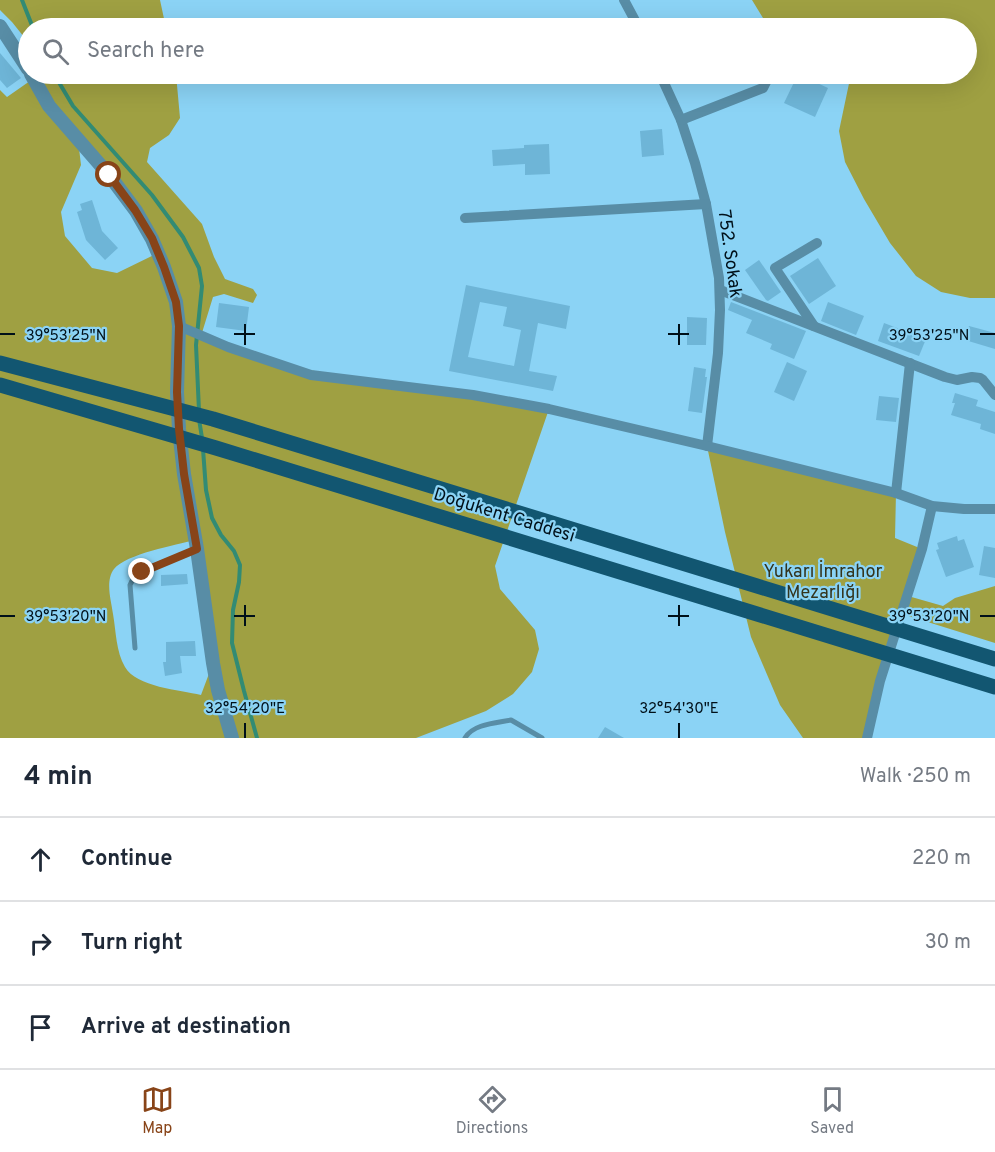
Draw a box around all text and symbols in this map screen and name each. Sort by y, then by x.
search box [18,18,977,84]
icon: search [39,35,72,68]
text: Search here [87,38,205,65]
route start [95,161,121,187]
street label: 752. Sokak [711,209,747,299]
text: 39°53'25"N [26,327,106,346]
text: 39°53'25"N [889,327,969,346]
street label: Doğukent Caddesi [431,484,577,548]
route end [128,558,154,584]
park label: Yukarı İmrahor Mezarlığı [763,559,883,605]
text: 39°53'20"N [26,608,106,627]
text: 39°53'20"N [889,608,969,627]
text: 32°54'20"E [205,700,285,719]
text: 32°54'30"E [639,700,719,719]
text: 4 min [24,761,93,794]
text: Walk · 250 m [860,764,971,790]
icon: ahead [24,843,57,876]
text: Continue [81,846,172,873]
text: 220 m [912,846,971,872]
icon: right [24,927,57,960]
text: Turn right [81,930,183,957]
text: 30 m [925,930,971,956]
icon: arrive [24,1011,57,1044]
text: Arrive at destination [81,1014,291,1041]
tab: Map [141,1083,174,1139]
tab: Directions [456,1083,528,1139]
tab: Saved [810,1083,854,1139]

